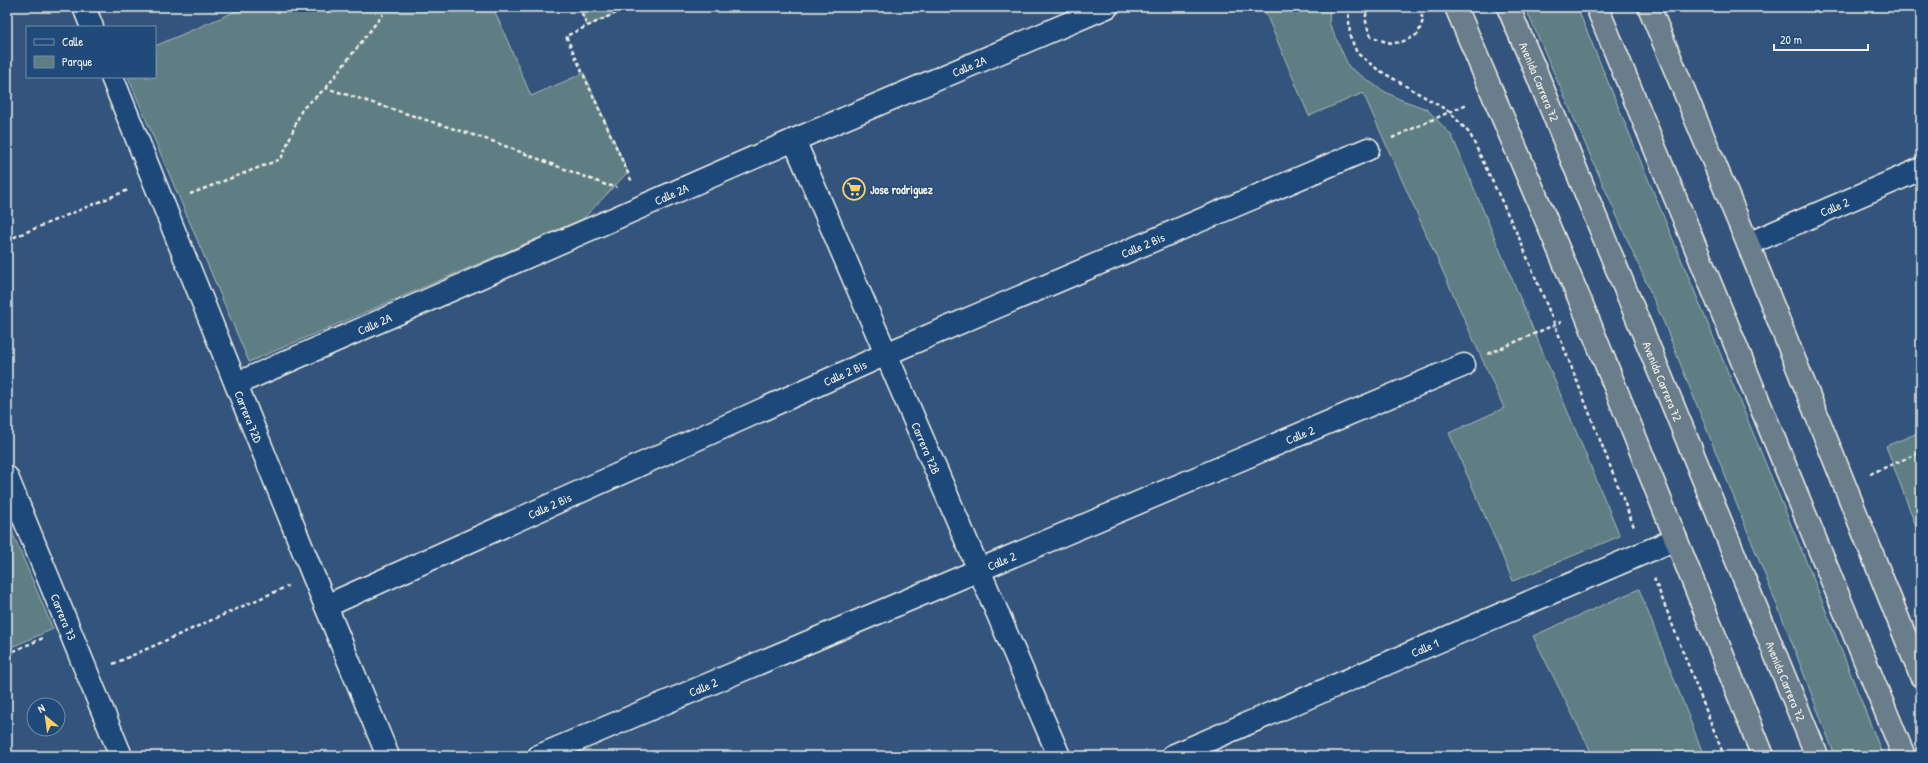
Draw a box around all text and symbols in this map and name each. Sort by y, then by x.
legend [26,26,156,78]
scale bar [1774,26,1868,52]
text: 20 m [1780,31,1802,48]
text: Calle [62,33,83,50]
street label: Avenida Carrera 72 [1515,39,1564,124]
street label: Calle 2A [949,51,989,80]
text: Parque [62,53,92,70]
supermarket icon: Jose rodriguez [841,176,867,202]
street label: Calle 2A [652,179,691,209]
place label: Jose rodriguez [870,181,934,199]
street label: Calle 2 [1817,193,1852,220]
street label: Calle 2 Bis [1118,228,1167,262]
street label: Calle 2A [355,309,394,338]
street label: Avenida Carrera 72 [1639,339,1687,424]
street label: Calle 2 Bis [820,355,870,390]
street label: Carrera 72D [231,388,267,445]
street label: Carrera 72B [908,419,945,476]
street label: Calle 2 [1283,421,1317,448]
street label: Calle 2 Bis [525,488,574,523]
street label: Calle 2 [984,547,1019,574]
street label: Carrera 73 [47,591,81,643]
street label: Calle 1 [1408,634,1441,661]
street label: Avenida Carrera 72 [1762,638,1810,724]
street label: Calle 2 [686,673,720,700]
north arrow [26,697,66,737]
text: N [35,701,47,716]

